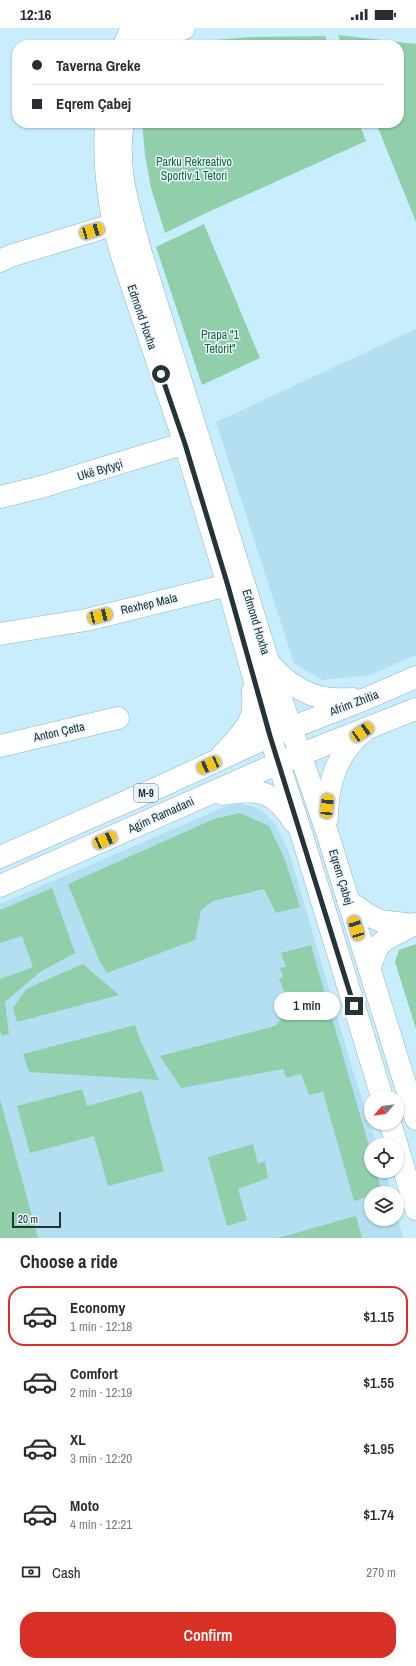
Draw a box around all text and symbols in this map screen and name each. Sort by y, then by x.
text: 12:16 [20,4,51,25]
text: Taverna Greke [56,55,141,76]
text: Eqrem Çabej [56,93,131,114]
park label: Parku Rekreativo Sportiv 1 Tetori [156,154,232,184]
car [79,222,105,240]
street label: Edmond Hoxha [123,282,161,352]
park label: Prapa "1 Tetorit" [201,327,239,357]
route start [152,365,170,383]
street label: Ukë Bytyçi [75,455,125,485]
street label: Edmond Hoxha [238,587,274,657]
street label: Rexhep Mala [119,590,180,618]
car [87,607,113,625]
street label: Afrim Zhitia [326,686,381,720]
street label: Anton Çetta [31,718,87,746]
car [349,720,375,744]
car [196,755,222,775]
road number: M-9 [134,784,158,802]
street label: Agim Ramadani [124,793,197,837]
car [320,794,334,818]
car [92,830,118,850]
street label: Eqrem Çabej [325,847,357,907]
car [347,915,365,941]
callout: 1 min [274,992,340,1020]
text: 1 min [293,997,321,1014]
route end [345,997,363,1015]
north arrow [364,1090,404,1130]
map controls [364,1090,404,1226]
button: locate [364,1138,404,1178]
button: layers [364,1186,404,1226]
scale bar [12,1210,61,1229]
text: 20 m [18,1212,38,1226]
text: Choose a ride [20,1249,118,1274]
text: Economy [70,1297,125,1318]
icon: car [22,1298,58,1334]
text: $1.15 [363,1306,394,1327]
text: 1 min · 12:18 [70,1318,132,1335]
text: Comfort [70,1363,118,1384]
icon: car [22,1364,58,1400]
text: $1.55 [363,1372,394,1393]
text: 2 min · 12:19 [70,1384,132,1401]
text: XL [70,1429,86,1450]
icon: car [22,1430,58,1466]
text: $1.95 [363,1438,394,1459]
text: 3 min · 12:20 [70,1450,132,1467]
text: Moto [70,1495,99,1516]
icon: car [22,1496,58,1532]
text: $1.74 [363,1504,394,1525]
text: 4 min · 12:21 [70,1516,132,1533]
icon: cash [20,1561,42,1583]
text: Cash [52,1562,81,1583]
text: 270 m [366,1564,396,1581]
button: Confirm [20,1612,396,1658]

